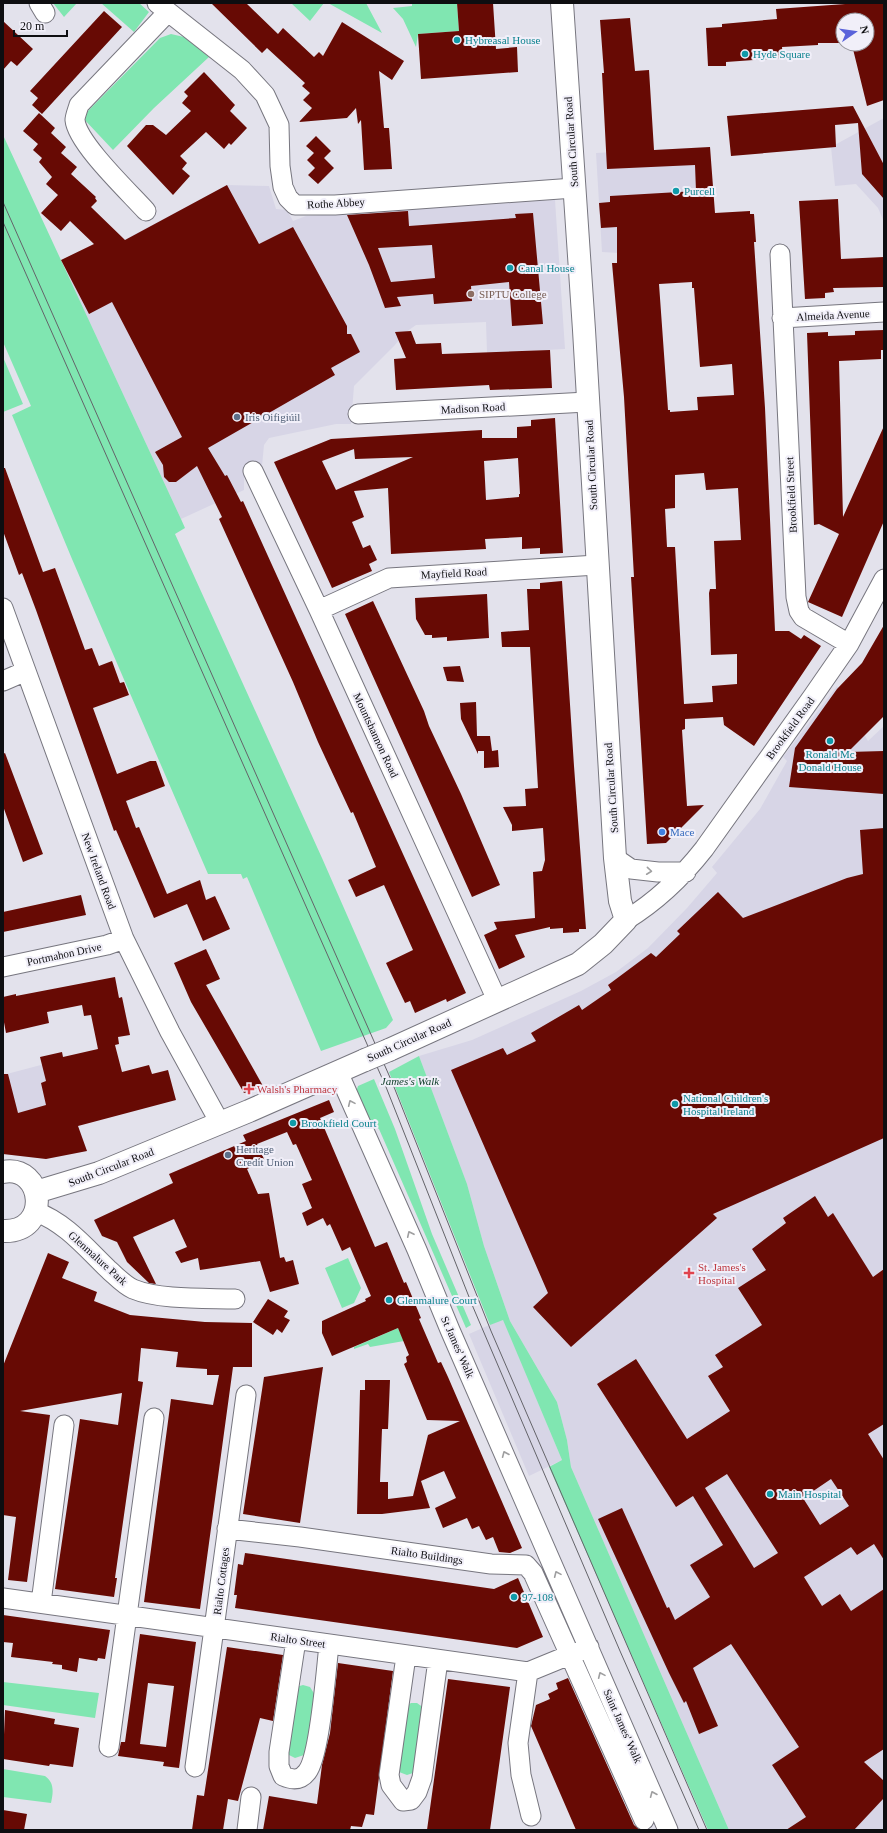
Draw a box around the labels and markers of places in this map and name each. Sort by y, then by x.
place label: Hybreasal House [465,34,541,46]
marker: Hybreasal House [452,35,462,45]
place label: Hyde Square [753,48,810,60]
marker: Hyde Square [740,49,750,59]
place label: Purcell [684,185,715,197]
marker: Purcell [671,186,681,196]
place label: Canal House [518,262,575,274]
marker: Canal House [505,263,515,273]
place label: SIPTU College [479,288,547,300]
marker: SIPTU College [466,289,476,299]
place label: Iris Oifigiúil [245,411,300,423]
marker: Iris Oifigiúil [232,412,242,422]
marker: Ronald Mc Donald House [825,736,835,746]
place label: Ronald Mc Donald House [798,748,862,773]
place label: Mace [670,826,695,838]
marker: Mace [657,827,667,837]
place label: Walsh's Pharmacy [257,1083,338,1095]
marker: Walsh's Pharmacy [244,1084,254,1094]
place label: National Children's Hospital Ireland [683,1092,768,1117]
marker: National Children's Hospital Ireland [670,1099,680,1109]
place label: Brookfield Court [301,1117,376,1129]
marker: Brookfield Court [288,1118,298,1128]
place label: Heritage Credit Union [236,1143,294,1168]
marker: Heritage Credit Union [223,1150,233,1160]
place label: St. James's Hospital [698,1261,746,1286]
marker: St. James's Hospital [683,1267,695,1279]
place label: Glenmalure Court [397,1294,477,1306]
marker: Glenmalure Court [384,1295,394,1305]
place label: Main Hospital [778,1488,841,1500]
marker: Main Hospital [765,1489,775,1499]
place label: 97-108 [522,1591,554,1603]
marker: 97-108 [509,1592,519,1602]

